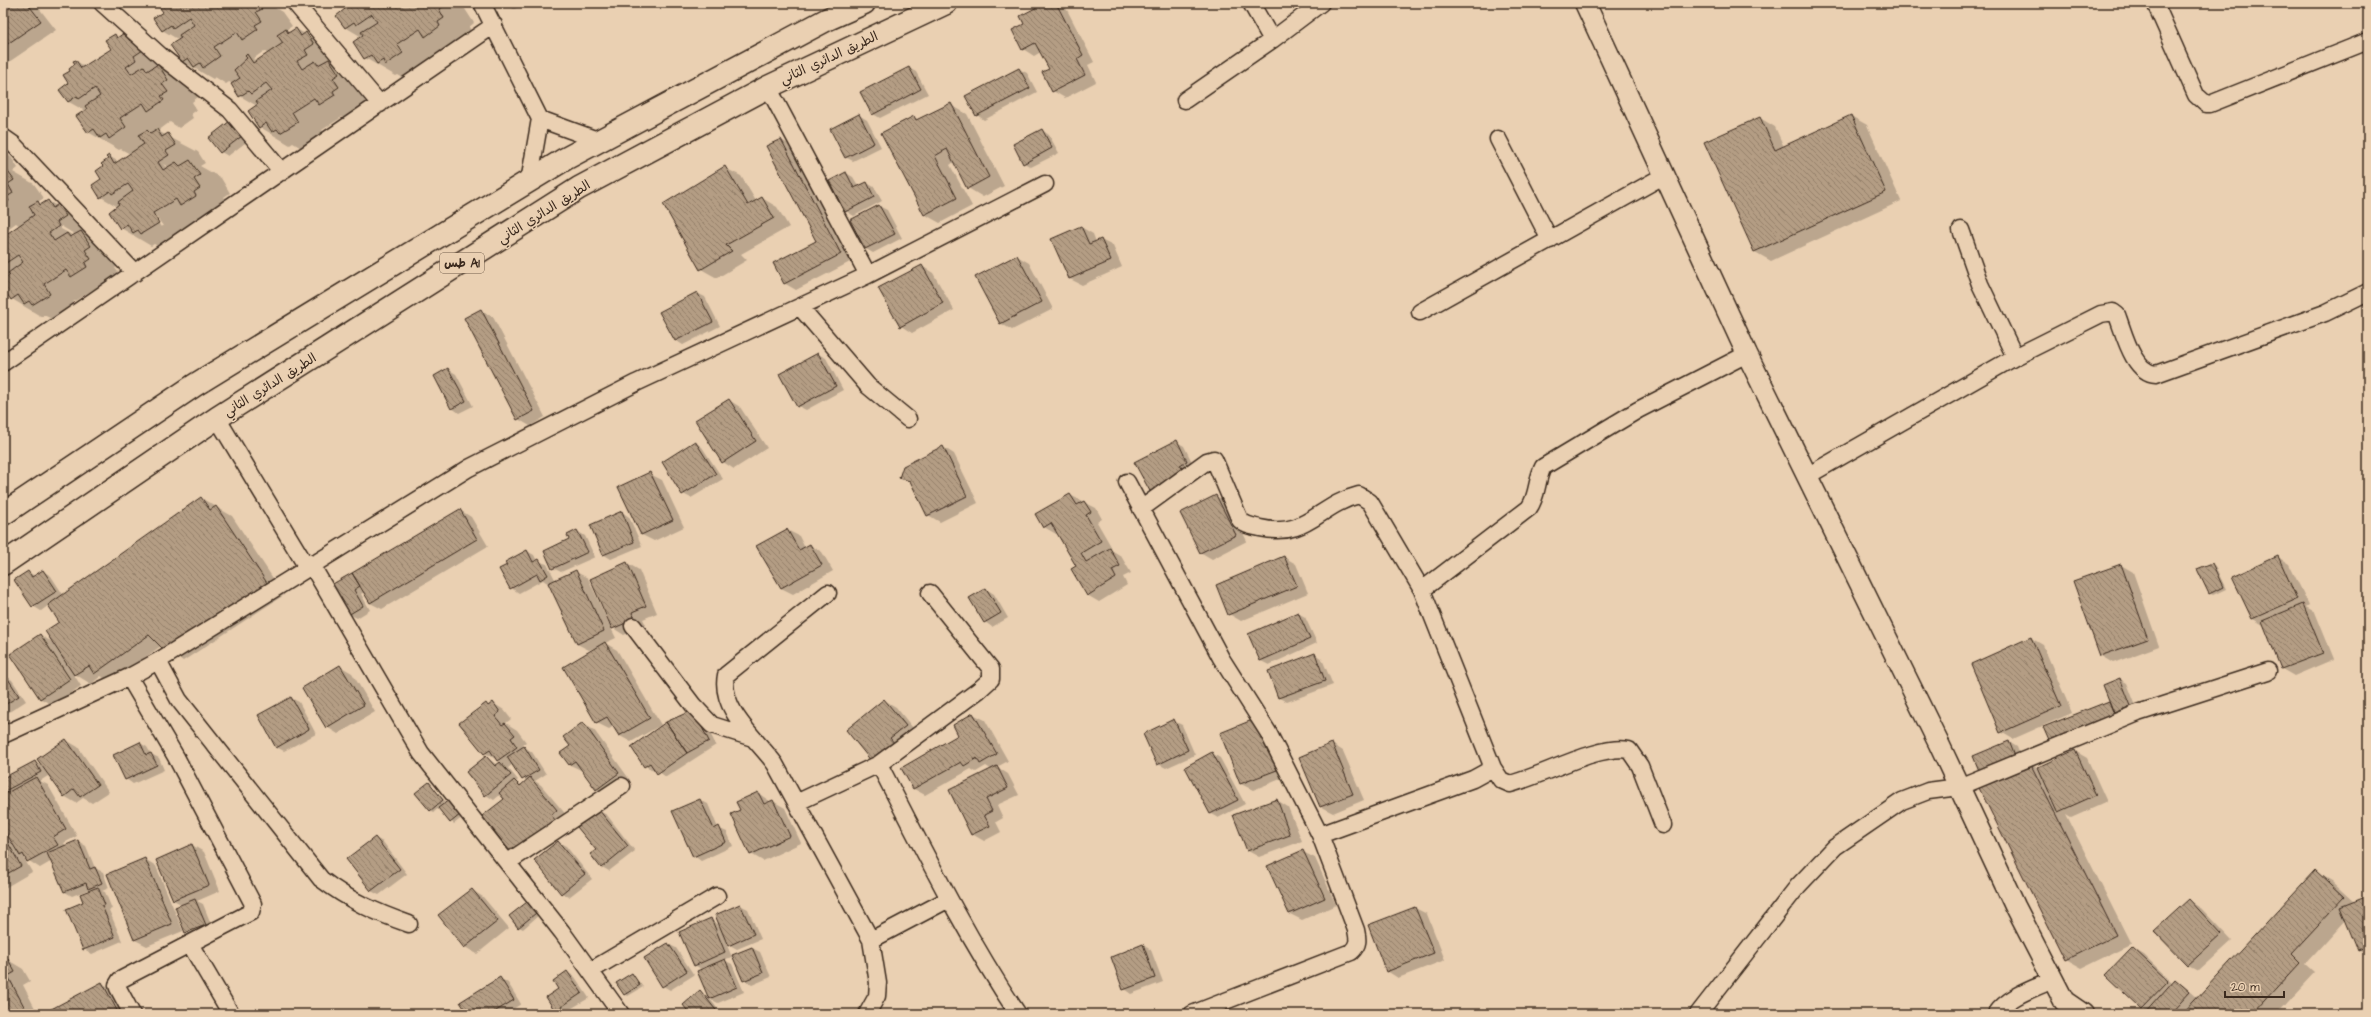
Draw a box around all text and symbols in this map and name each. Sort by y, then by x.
street label: الطريق الدائري الثاني [777,27,882,90]
street label: الطريق الدائري الثاني [494,176,595,250]
road number: طس A1 [440,253,484,273]
street label: الطريق الدائري الثاني [220,349,321,423]
scale bar [2225,973,2284,999]
text: 20 m [2231,979,2260,996]

